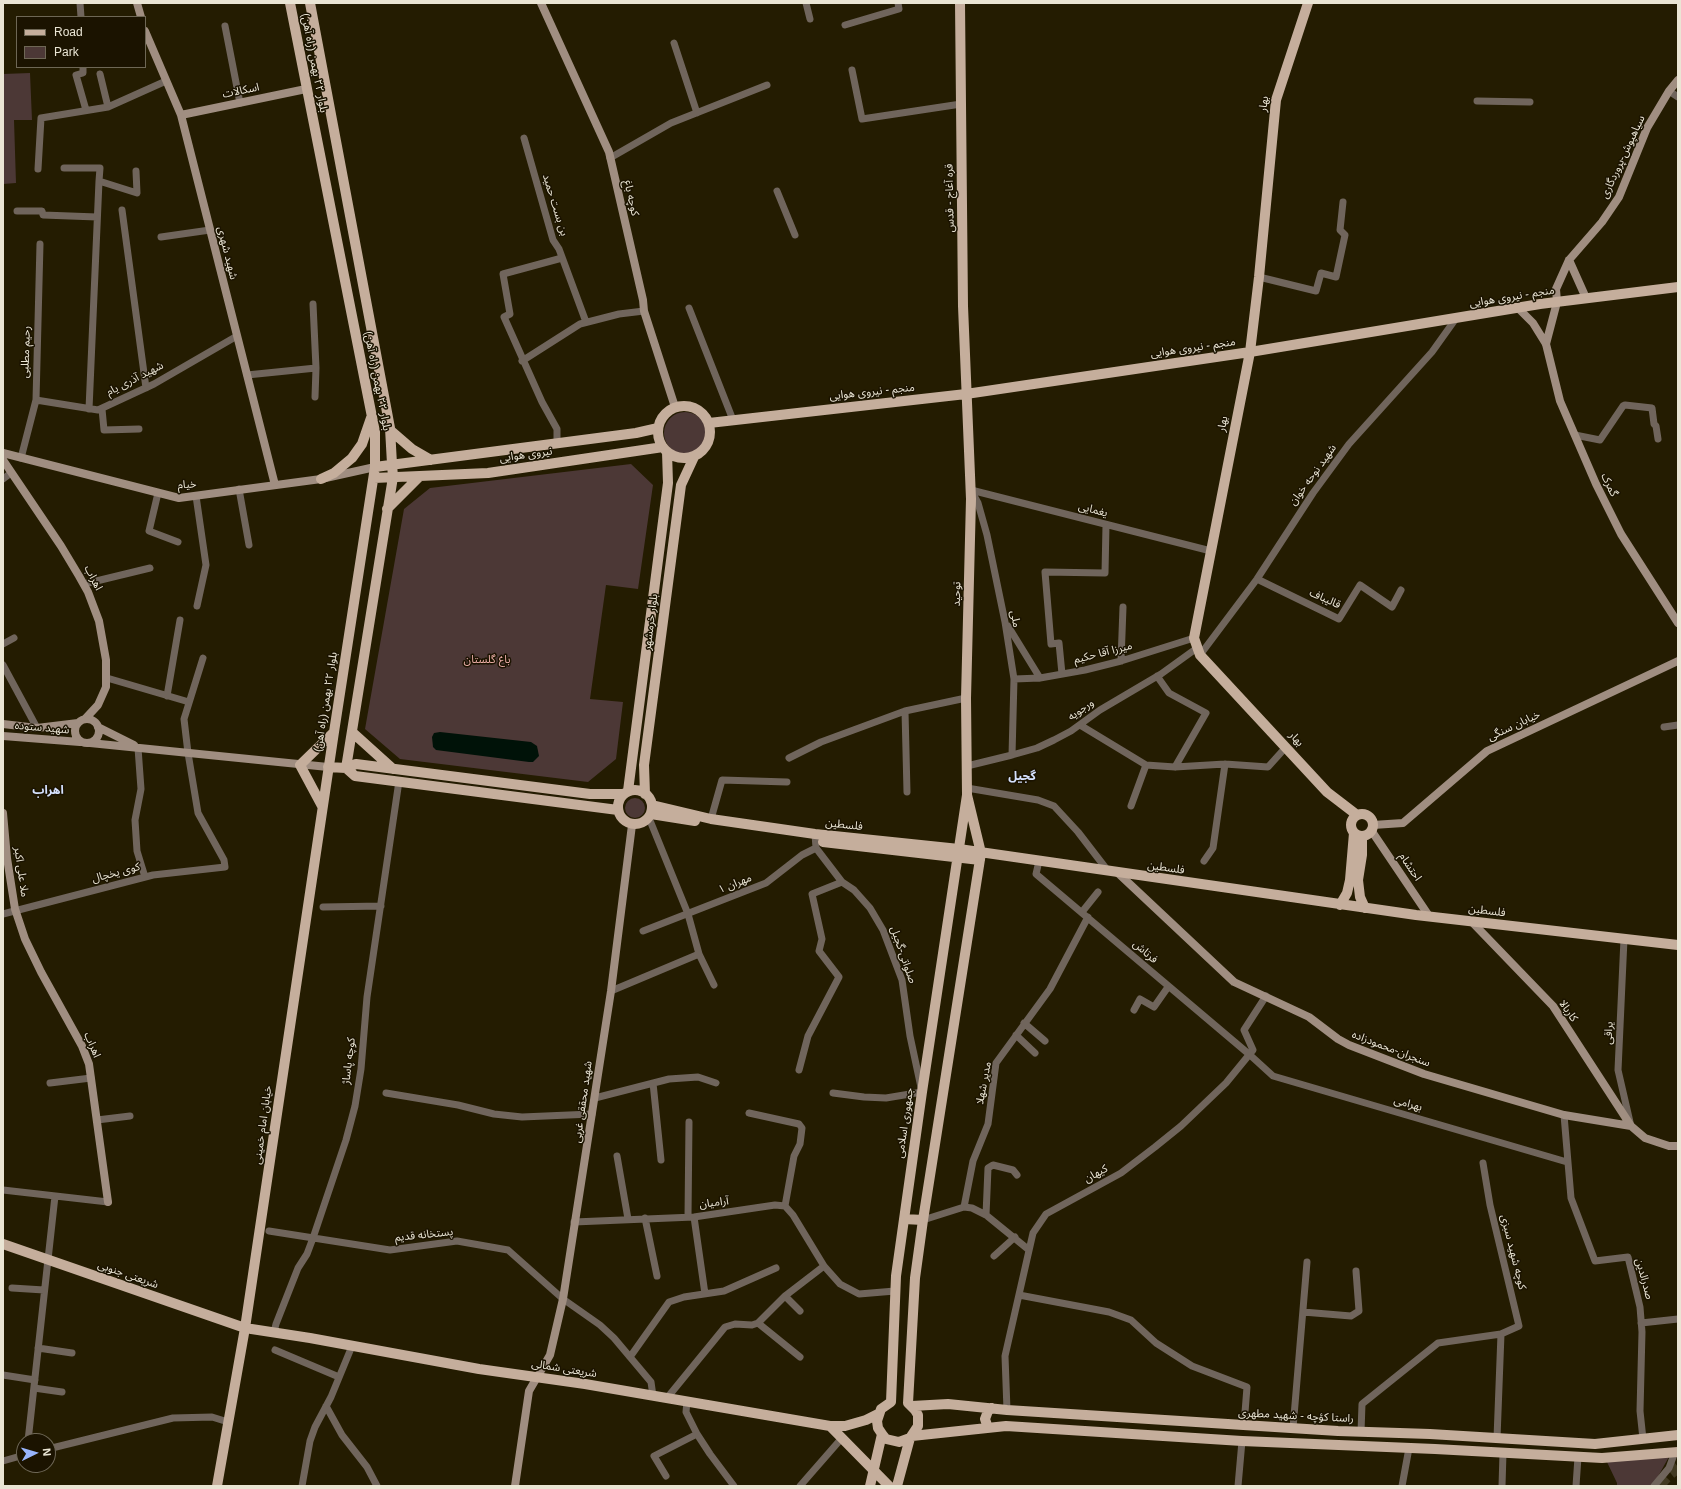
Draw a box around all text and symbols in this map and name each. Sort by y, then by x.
street label: بلوار ۲۲ بهمن (راه آهن) [298,12,330,114]
legend [16,16,146,68]
text: Road [54,25,83,39]
text: Park [54,45,79,59]
street label: اسکالات [221,81,261,101]
street label: بهار [1256,95,1272,113]
street label: سیاهپوش-پروردگاری [1598,113,1648,201]
street label: قره آغاج - قدس [943,164,957,232]
street label: بن بست حمید [539,172,571,238]
street label: کوچه باغ [620,179,642,217]
street label: شهید شهری [214,225,240,281]
street label: منجم - نیروی هوایی [1469,284,1555,310]
street label: رحیم مطلبی [18,326,34,378]
street label: بلوار ۲۲ بهمن (راه آهن) [361,330,393,432]
street label: منجم - نیروی هوایی [1150,335,1236,361]
street label: شهید آذری یام [104,359,166,399]
street label: منجم - نیروی هوایی [829,381,915,403]
street label: بهار [1215,415,1231,433]
street label: شهید نوحه خوان [1286,442,1340,508]
street label: نیروی هوایی [499,445,553,465]
street label: گمرک [1598,471,1620,499]
street label: خیام [177,478,197,492]
street label: یغمایی [1077,500,1109,520]
street label: اهراب [81,563,105,593]
street label: توحید [950,581,964,607]
street label: قالیباف [1307,586,1343,612]
street label: بلوار خرمشهر [641,593,661,651]
street label: ملی [1007,609,1023,629]
street label: میرزا آقا حکیم [1072,639,1134,667]
street label: بلوار ۲۲ بهمن (راه آهن) [312,651,340,753]
park label: باغ گلستان [464,653,510,667]
street label: ورجویه [1065,696,1097,724]
street label: خیابان سنگی [1486,708,1542,744]
street label: شهید ستوده [14,719,70,737]
street label: بهار [1286,729,1306,749]
district label: گجیل [1008,770,1036,784]
district label: اهراب [32,784,64,798]
street label: فلسطین [825,816,863,834]
street label: ملا علی اکبر [11,846,31,898]
street label: احتشام [1396,850,1424,884]
street label: فلسطین [1147,859,1185,877]
street label: کوی یخچال [90,860,142,886]
street label: مهران ۱ [716,871,754,897]
street label: فلسطین [1468,902,1506,920]
street label: صلواتی-گجیل [887,925,919,985]
street label: فرتاش [1130,938,1160,966]
street label: کاربالا [1556,997,1580,1025]
street label: یراقی [1602,1021,1616,1045]
street label: سنجران-محمودزاده [1350,1028,1432,1070]
street label: اهراب [81,1030,103,1060]
street label: کوچه پاساژ [340,1037,358,1085]
street label: شهید محققی غربی [571,1060,595,1144]
street label: مدیر شهلا [973,1061,995,1105]
street label: خیابان امام خمینی [251,1085,275,1165]
street label: جمهوری اسلامی [894,1087,916,1159]
street label: بهرامی [1392,1094,1424,1114]
street label: کیهان [1082,1162,1110,1186]
street label: آرامیان [699,1195,729,1211]
street label: کوچه شهید سبزی [1497,1213,1529,1291]
street label: پستخانه قدیم [394,1225,454,1245]
street label: صدرالدین [1632,1257,1656,1301]
street label: شریعتی جنوبی [96,1258,160,1292]
street label: شریعتی شمالی [530,1357,598,1381]
street label: راستا کؤچه - شهید مطهری [1238,1406,1354,1426]
north arrow [16,1433,56,1473]
text: N [41,1448,53,1457]

